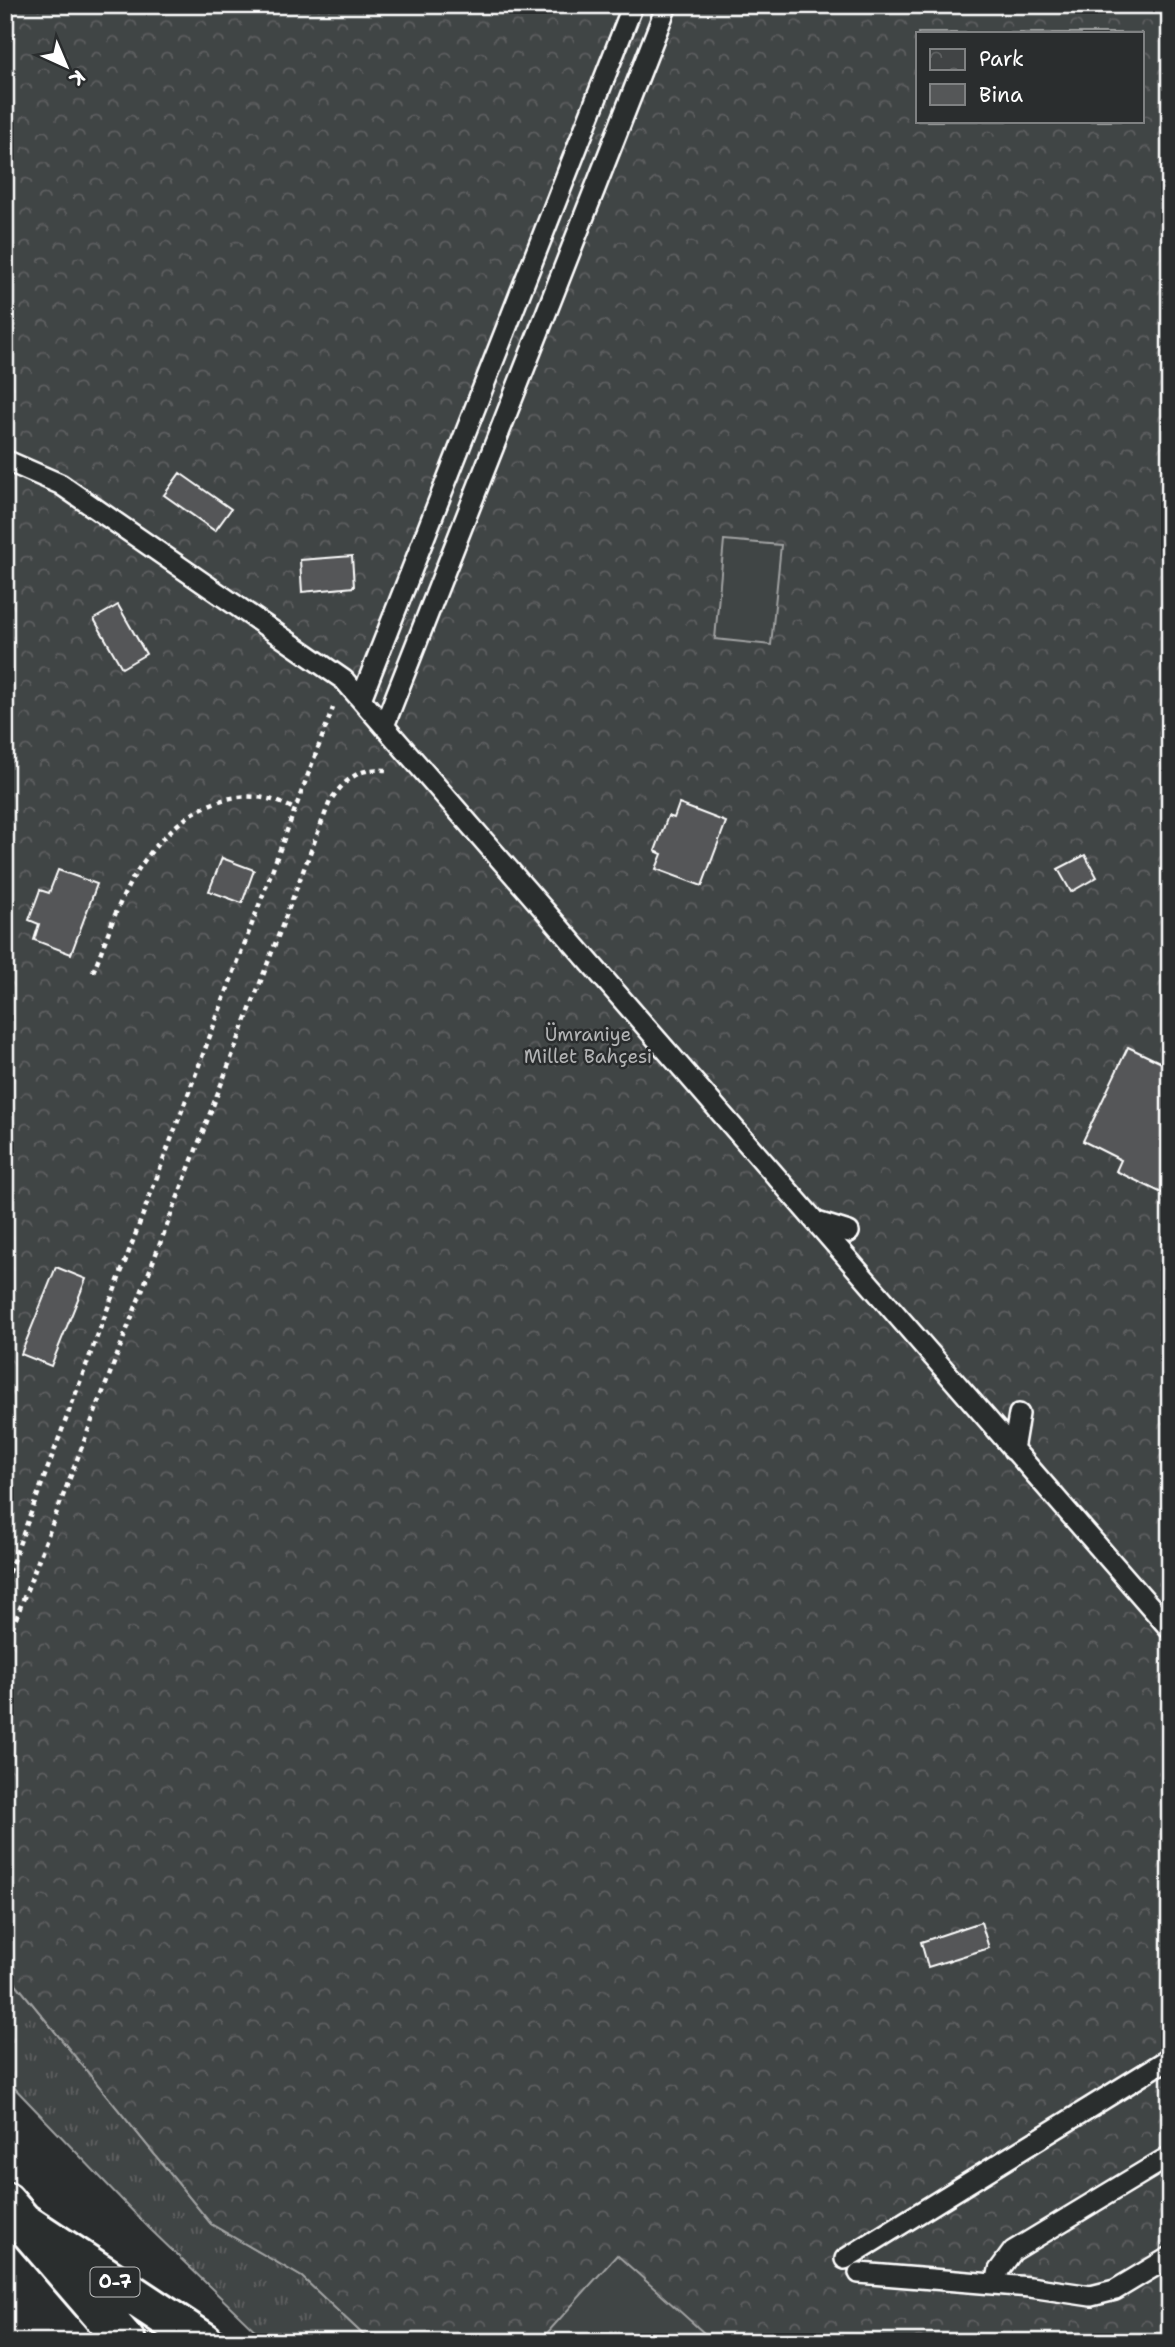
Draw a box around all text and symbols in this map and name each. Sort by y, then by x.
north arrow [32,32,102,102]
legend [916,32,1144,122]
text: Park [979,45,1024,73]
text: K [64,64,91,91]
text: Bina [979,81,1023,109]
park label: Ümraniye Millet Bahçesi [524,1022,652,1069]
road number: O-7 [90,2268,140,2296]

